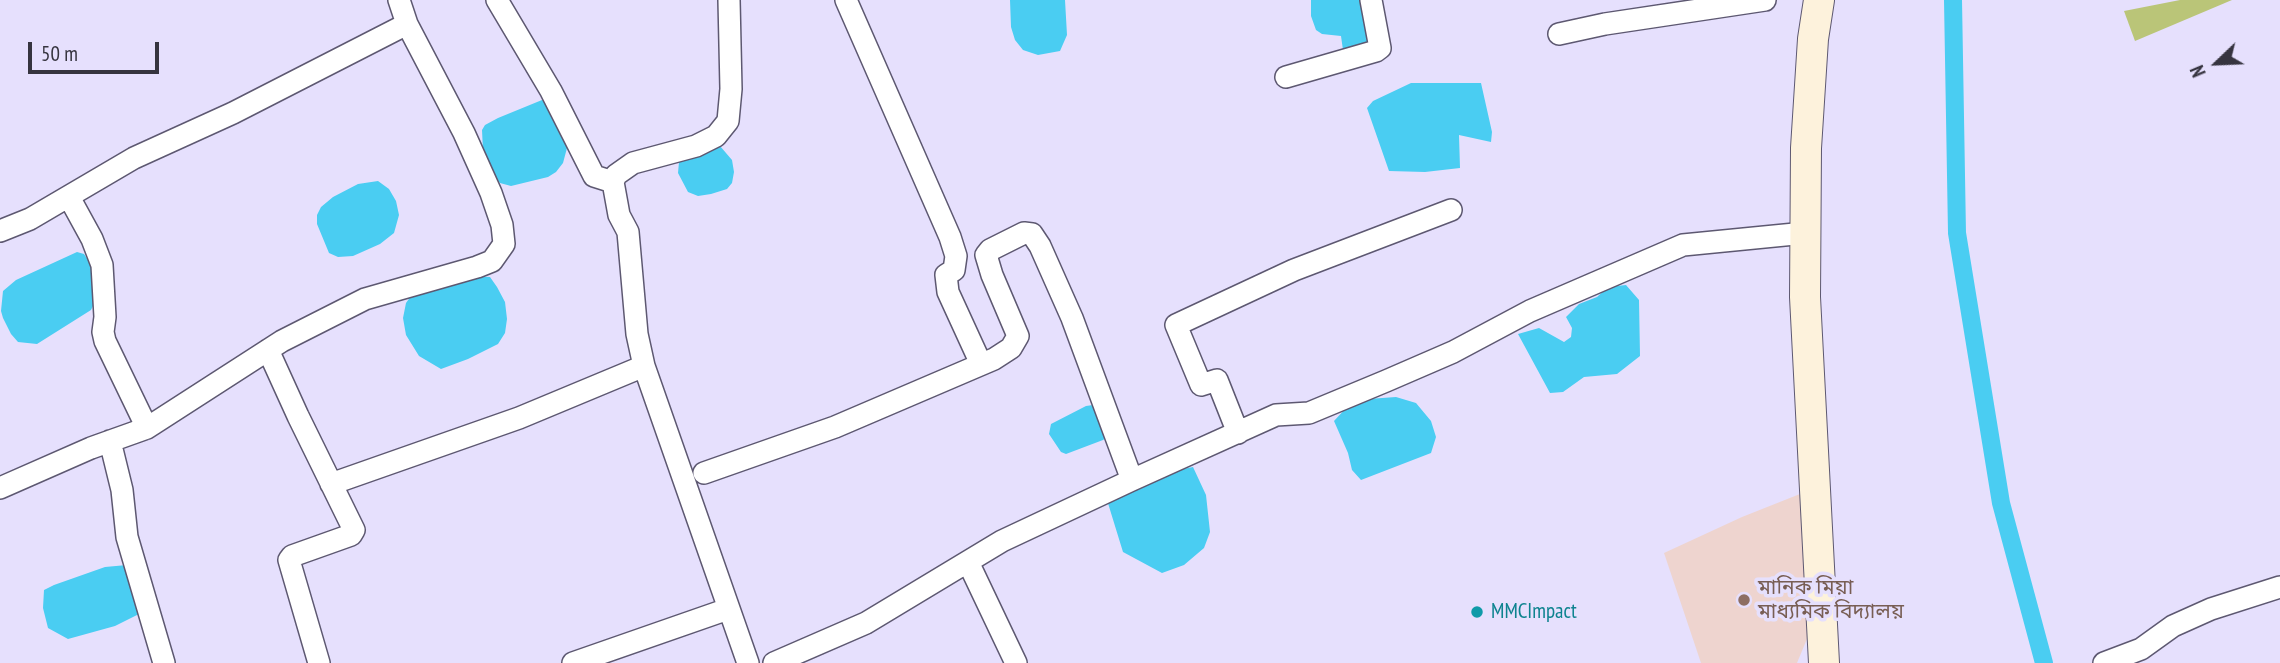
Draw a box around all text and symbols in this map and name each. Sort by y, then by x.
scale bar [32,28,163,72]
north arrow [2182,28,2252,98]
text: 50 m [41,40,78,67]
text: N [2185,62,2211,81]
place label: মানিক মিয়া মাধ্যমিক বিদ্যালয় [1758,575,1904,625]
marker: মানিক মিয়া মাধ্যমিক বিদ্যালয় [1736,592,1752,608]
place label: MMCImpact [1491,599,1577,625]
marker: MMCImpact [1469,604,1485,620]

